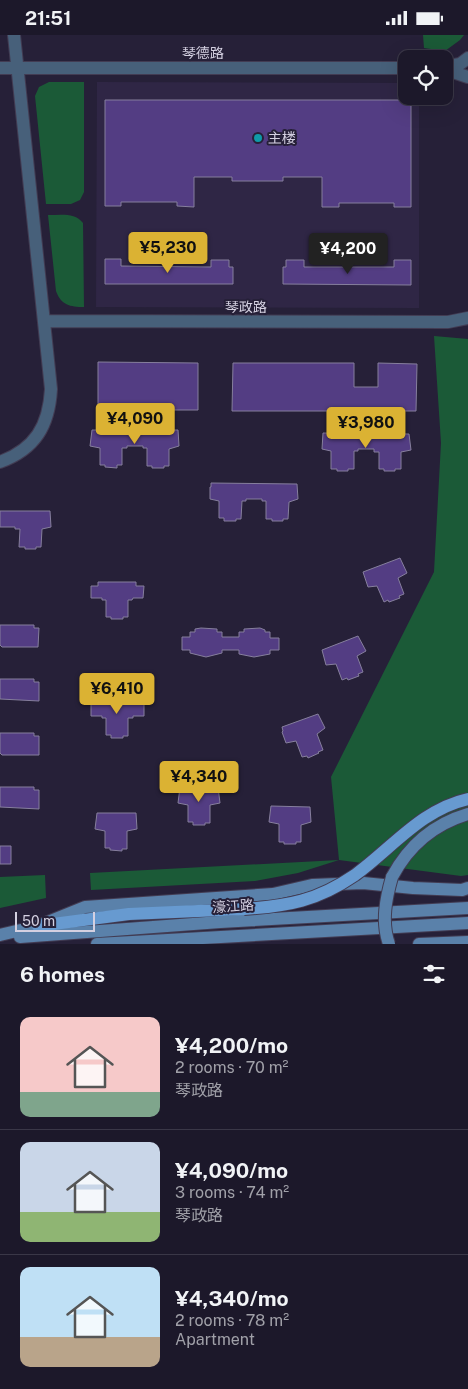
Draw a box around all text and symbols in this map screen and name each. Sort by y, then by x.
text: 21:51 [25,7,71,29]
street label: 琴德路 [182,45,224,61]
map controls [398,50,453,105]
button: locate [398,50,453,105]
place label: 主楼 [268,130,296,146]
marker: 主楼 [252,132,264,144]
pin: ¥5,230 [127,231,209,274]
pin: ¥4,200 [307,233,389,275]
text: ¥5,230 [139,238,197,257]
text: ¥4,200 [320,239,376,258]
street label: 琴政路 [225,299,267,315]
pin: ¥4,090 [94,403,176,445]
pin: ¥3,980 [325,407,407,449]
text: ¥4,090 [107,409,163,428]
text: ¥3,980 [337,413,395,432]
pin: ¥6,410 [76,673,158,715]
text: ¥6,410 [90,679,144,698]
pin: ¥4,340 [158,761,240,803]
text: ¥4,340 [171,767,227,786]
street label: 濠江路 [211,897,255,915]
scale bar [15,909,95,932]
text: 50 m [22,913,55,929]
icon: filters [420,960,448,988]
text: 6 homes [20,962,105,987]
text: ¥4,200/mo [175,1033,288,1058]
icon: home [60,1037,120,1097]
text: 2 rooms · 70 m² [175,1058,288,1077]
text: 琴政路 [175,1081,223,1100]
text: ¥4,090/mo [175,1158,288,1183]
icon: home [60,1162,120,1222]
text: 3 rooms · 74 m² [175,1183,289,1202]
text: 琴政路 [175,1206,223,1225]
text: ¥4,340/mo [175,1286,289,1311]
icon: home [60,1287,120,1347]
text: 2 rooms · 78 m² [175,1311,289,1330]
text: Apartment [175,1330,255,1349]

